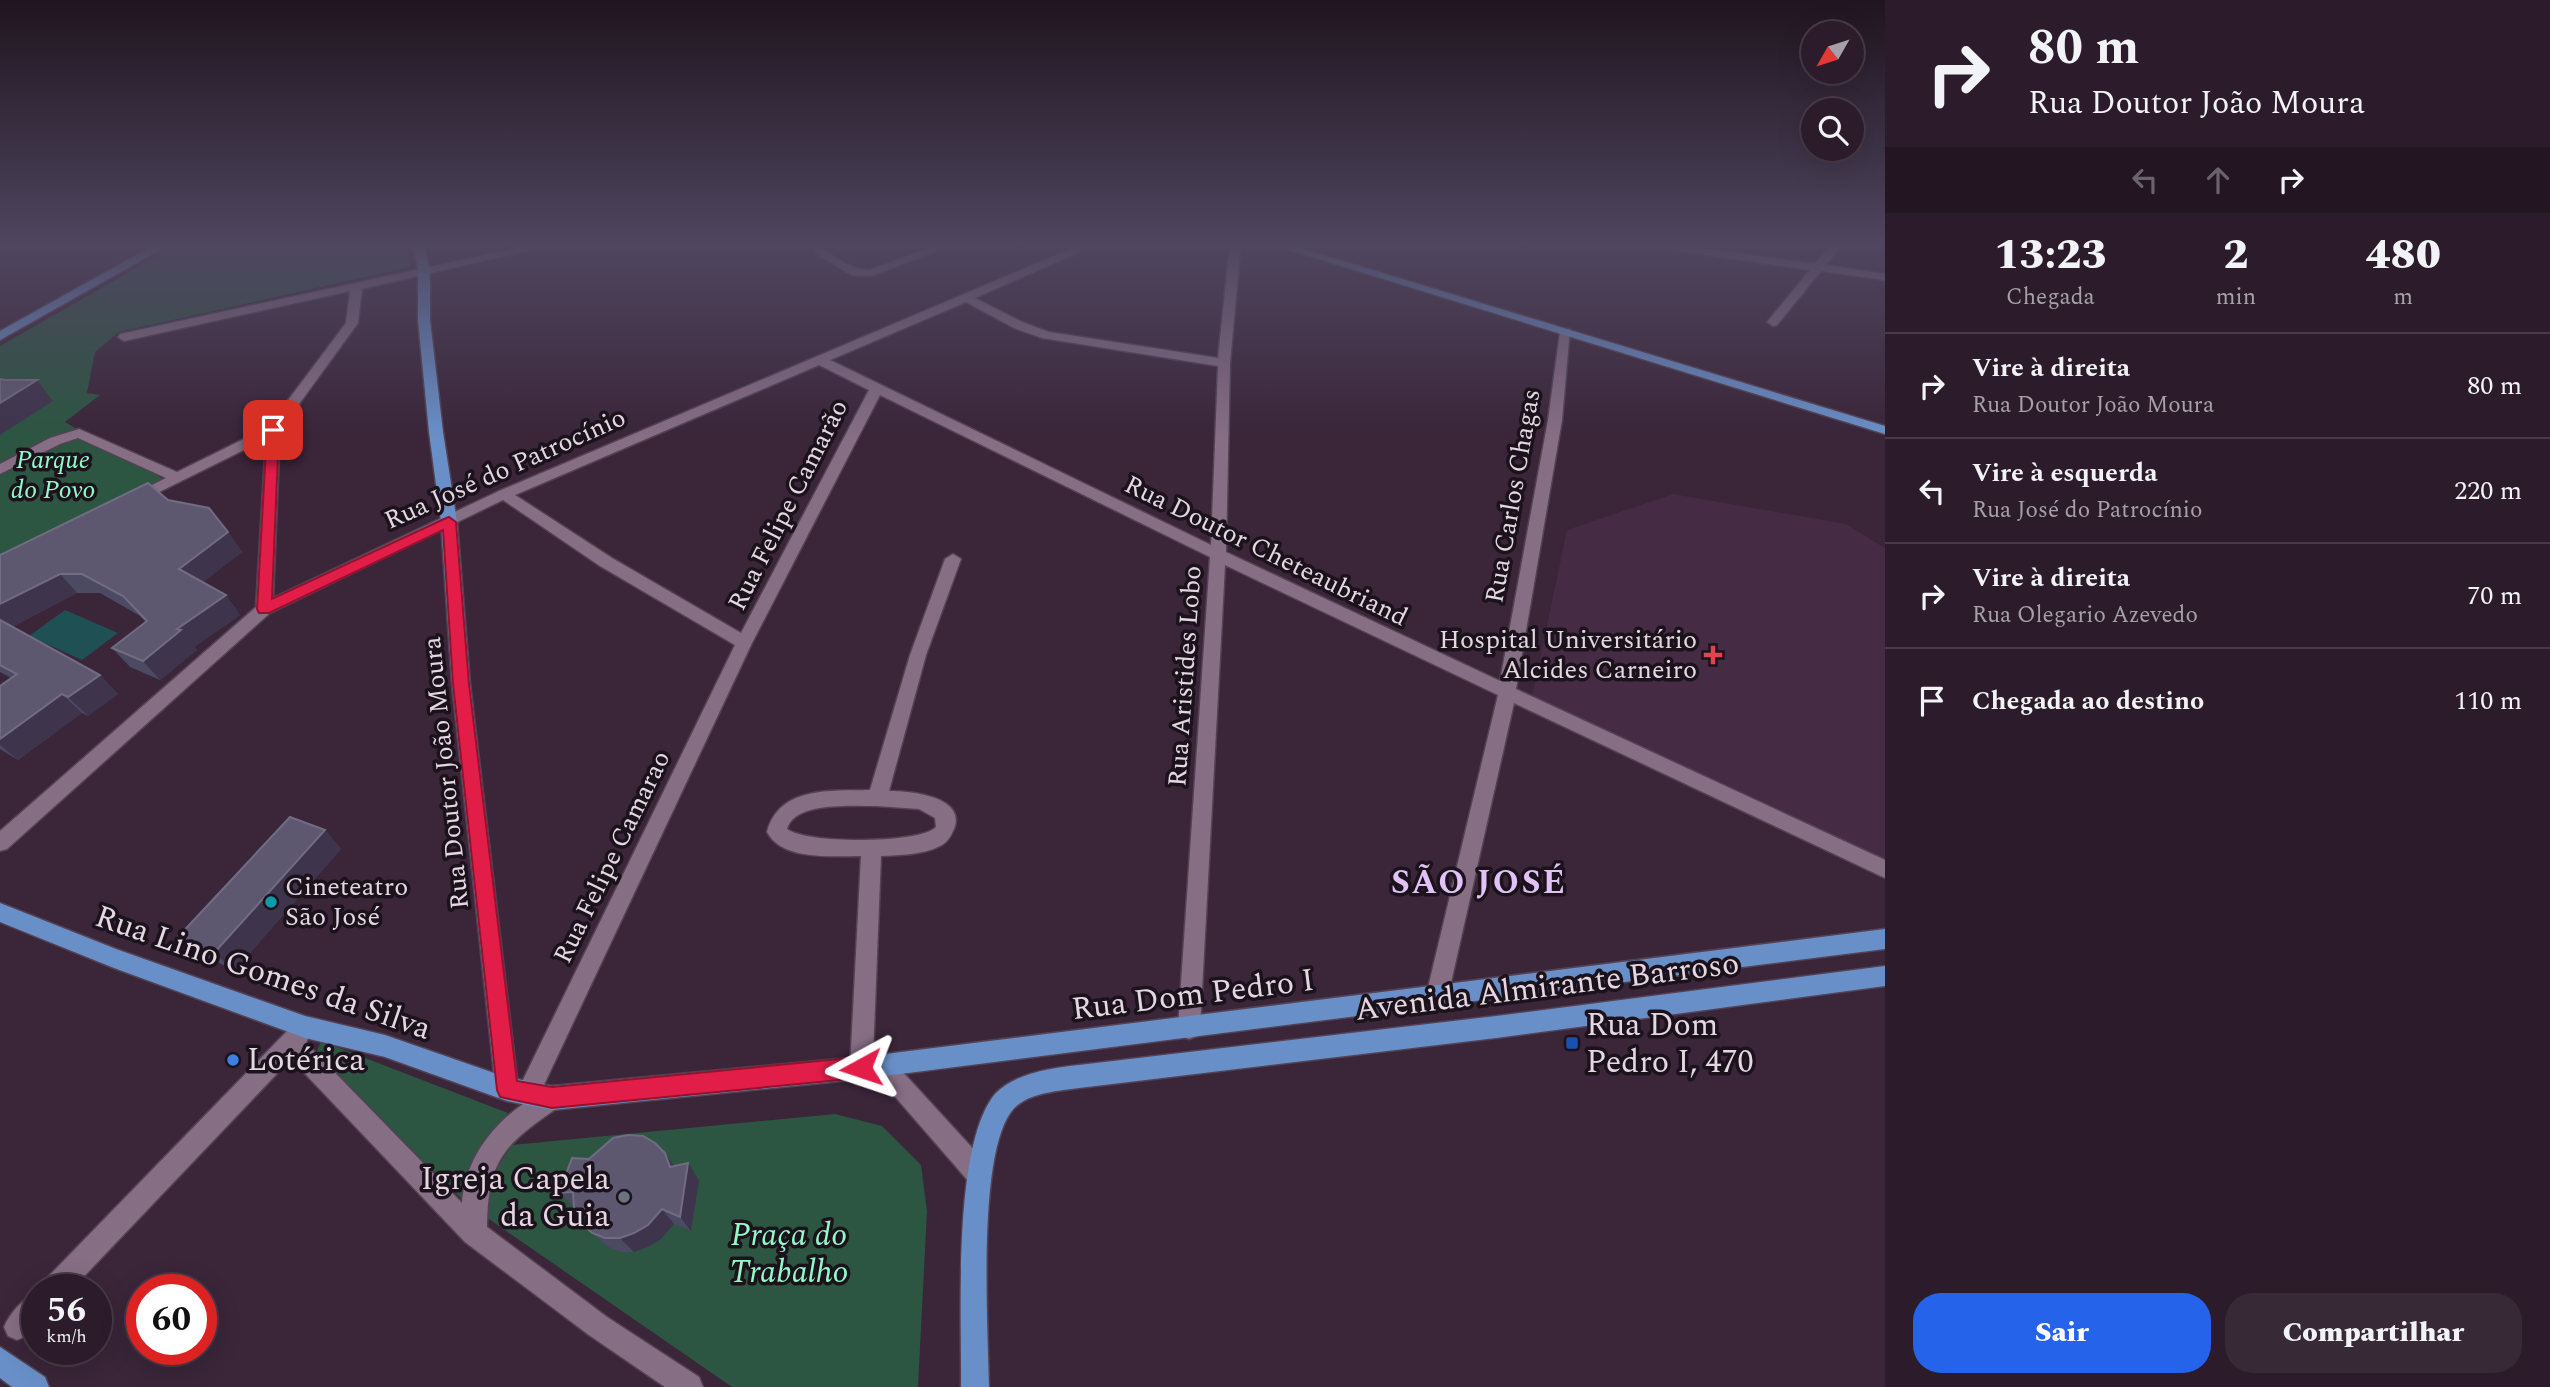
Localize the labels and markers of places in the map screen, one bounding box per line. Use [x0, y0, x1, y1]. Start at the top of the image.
pin [243, 400, 303, 460]
place label: Hospital Universitário Alcides Carneiro [1439, 620, 1697, 690]
marker: Hospital Universitário Alcides Carneiro [1703, 645, 1723, 665]
place label: Cineteatro São José [285, 867, 408, 937]
marker: Cineteatro São José [263, 894, 279, 910]
place label: Rua Dom Pedro I, 470 [1586, 1001, 1754, 1087]
marker: Rua Dom Pedro I, 470 [1564, 1035, 1580, 1051]
place label: Lotérica [247, 1036, 365, 1085]
marker: Lotérica [225, 1052, 241, 1068]
place label: Igreja Capela da Guia [421, 1155, 610, 1241]
marker: Igreja Capela da Guia [616, 1189, 632, 1205]

